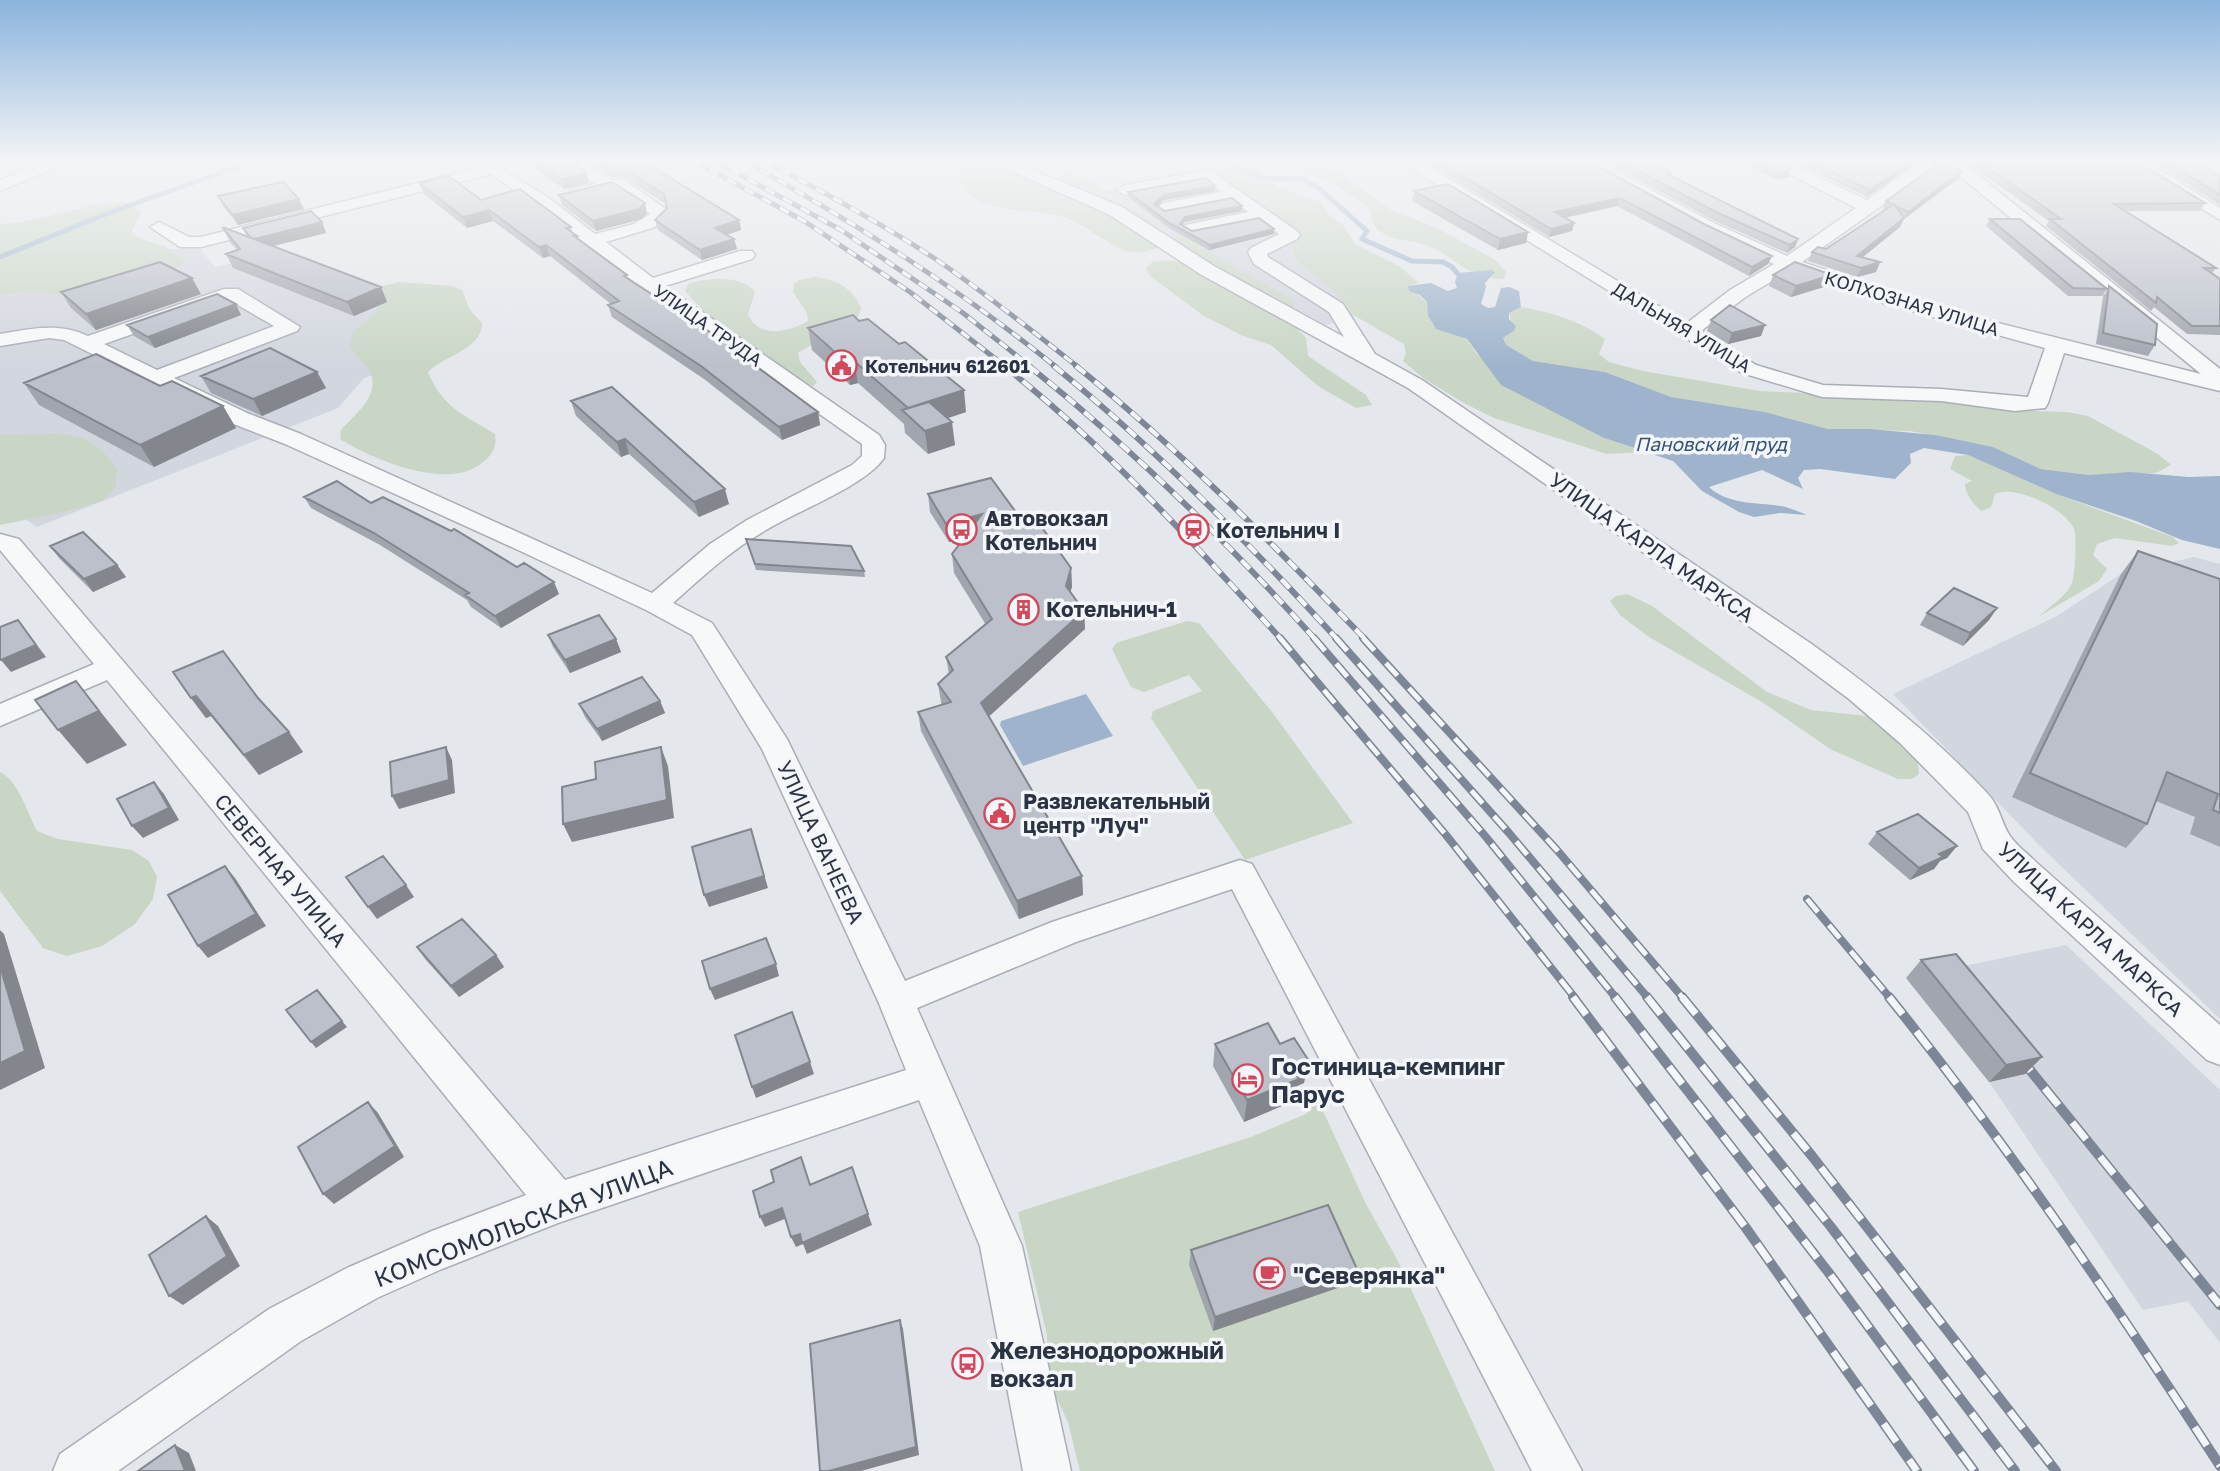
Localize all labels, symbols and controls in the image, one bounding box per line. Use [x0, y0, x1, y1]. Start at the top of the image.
street label: КОЛХОЗНАЯ УЛИЦА [1822, 266, 2002, 340]
street label: ДАЛЬНЯЯ УЛИЦА [1609, 277, 1755, 377]
street label: УЛИЦА ТРУДА [649, 279, 767, 371]
public building icon: Котельнич 612601 [825, 349, 859, 383]
place label: Котельнич 612601 [865, 355, 1030, 377]
water label: Пановский пруд [1635, 432, 1789, 455]
street label: УЛИЦА КАРЛА МАРКСА [1545, 466, 1759, 628]
place label: Автовокзал Котельнич [985, 505, 1108, 555]
bus stop icon: Автовокзал Котельнич [945, 513, 979, 547]
station icon: Котельнич I [1176, 513, 1210, 547]
place label: Котельнич I [1216, 517, 1340, 543]
building icon: Котельнич-1 [1006, 592, 1040, 626]
place label: Котельнич-1 [1046, 596, 1177, 622]
street label: УЛИЦА ВАНЕЕВА [772, 756, 870, 928]
street label: СЕВЕРНАЯ УЛИЦА [209, 788, 353, 952]
place label: Развлекательный центр "Луч" [1023, 788, 1210, 838]
public building icon: Развлекательный центр "Луч" [983, 796, 1017, 830]
street label: УЛИЦА КАРЛА МАРКСА [1993, 836, 2189, 1022]
place label: Гостиница-кемпинг Парус [1271, 1051, 1505, 1108]
hotel icon: Гостиница-кемпинг Парус [1231, 1062, 1265, 1096]
street label: КОМСОМОЛЬСКАЯ УЛИЦА [370, 1152, 676, 1292]
cafe icon: "Северянка" [1253, 1257, 1287, 1291]
place label: "Северянка" [1293, 1260, 1445, 1289]
place label: Железнодорожный вокзал [990, 1335, 1224, 1392]
bus stop icon: Железнодорожный вокзал [950, 1346, 984, 1380]

